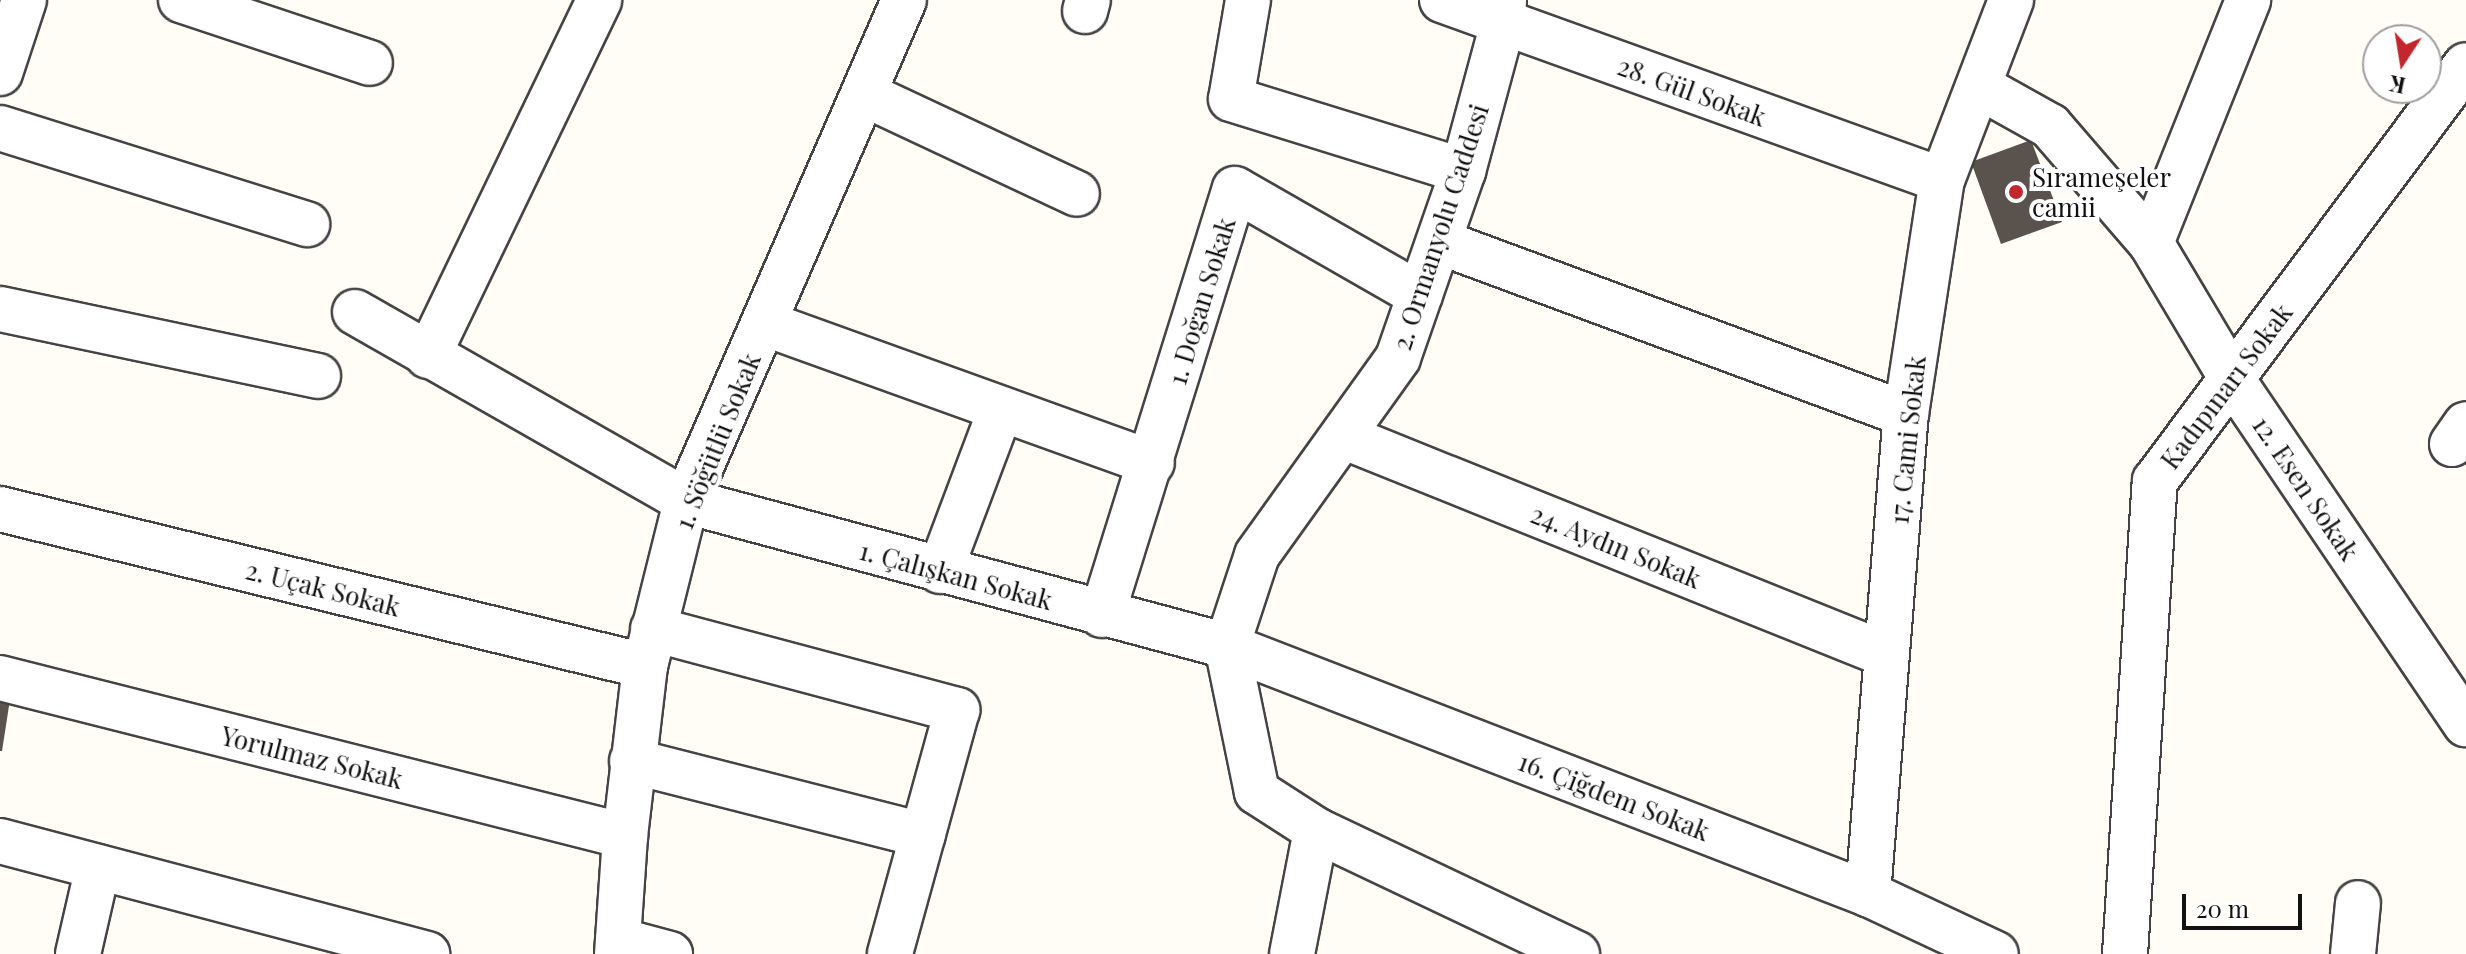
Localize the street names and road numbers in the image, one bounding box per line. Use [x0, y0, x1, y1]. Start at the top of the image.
street label: 28. Gül Sokak [1614, 50, 1770, 132]
street label: 2. Ormanyolu Caddesi [1385, 100, 1495, 354]
street label: 1. Doğan Sokak [1161, 214, 1241, 388]
street label: Kadıpınarı Sokak [2154, 297, 2298, 475]
street label: 1. Söğütlü Sokak [667, 348, 767, 534]
street label: 17. Cami Sokak [1883, 354, 1931, 526]
street label: 12. Esen Sokak [2246, 410, 2366, 566]
street label: 24. Aydın Sokak [1526, 498, 1706, 594]
street label: 1. Çalışkan Sokak [856, 534, 1056, 616]
street label: 2. Uçak Sokak [242, 554, 404, 622]
street label: Yorulmaz Sokak [218, 719, 406, 795]
street label: 16. Çiğdem Sokak [1514, 745, 1714, 847]

